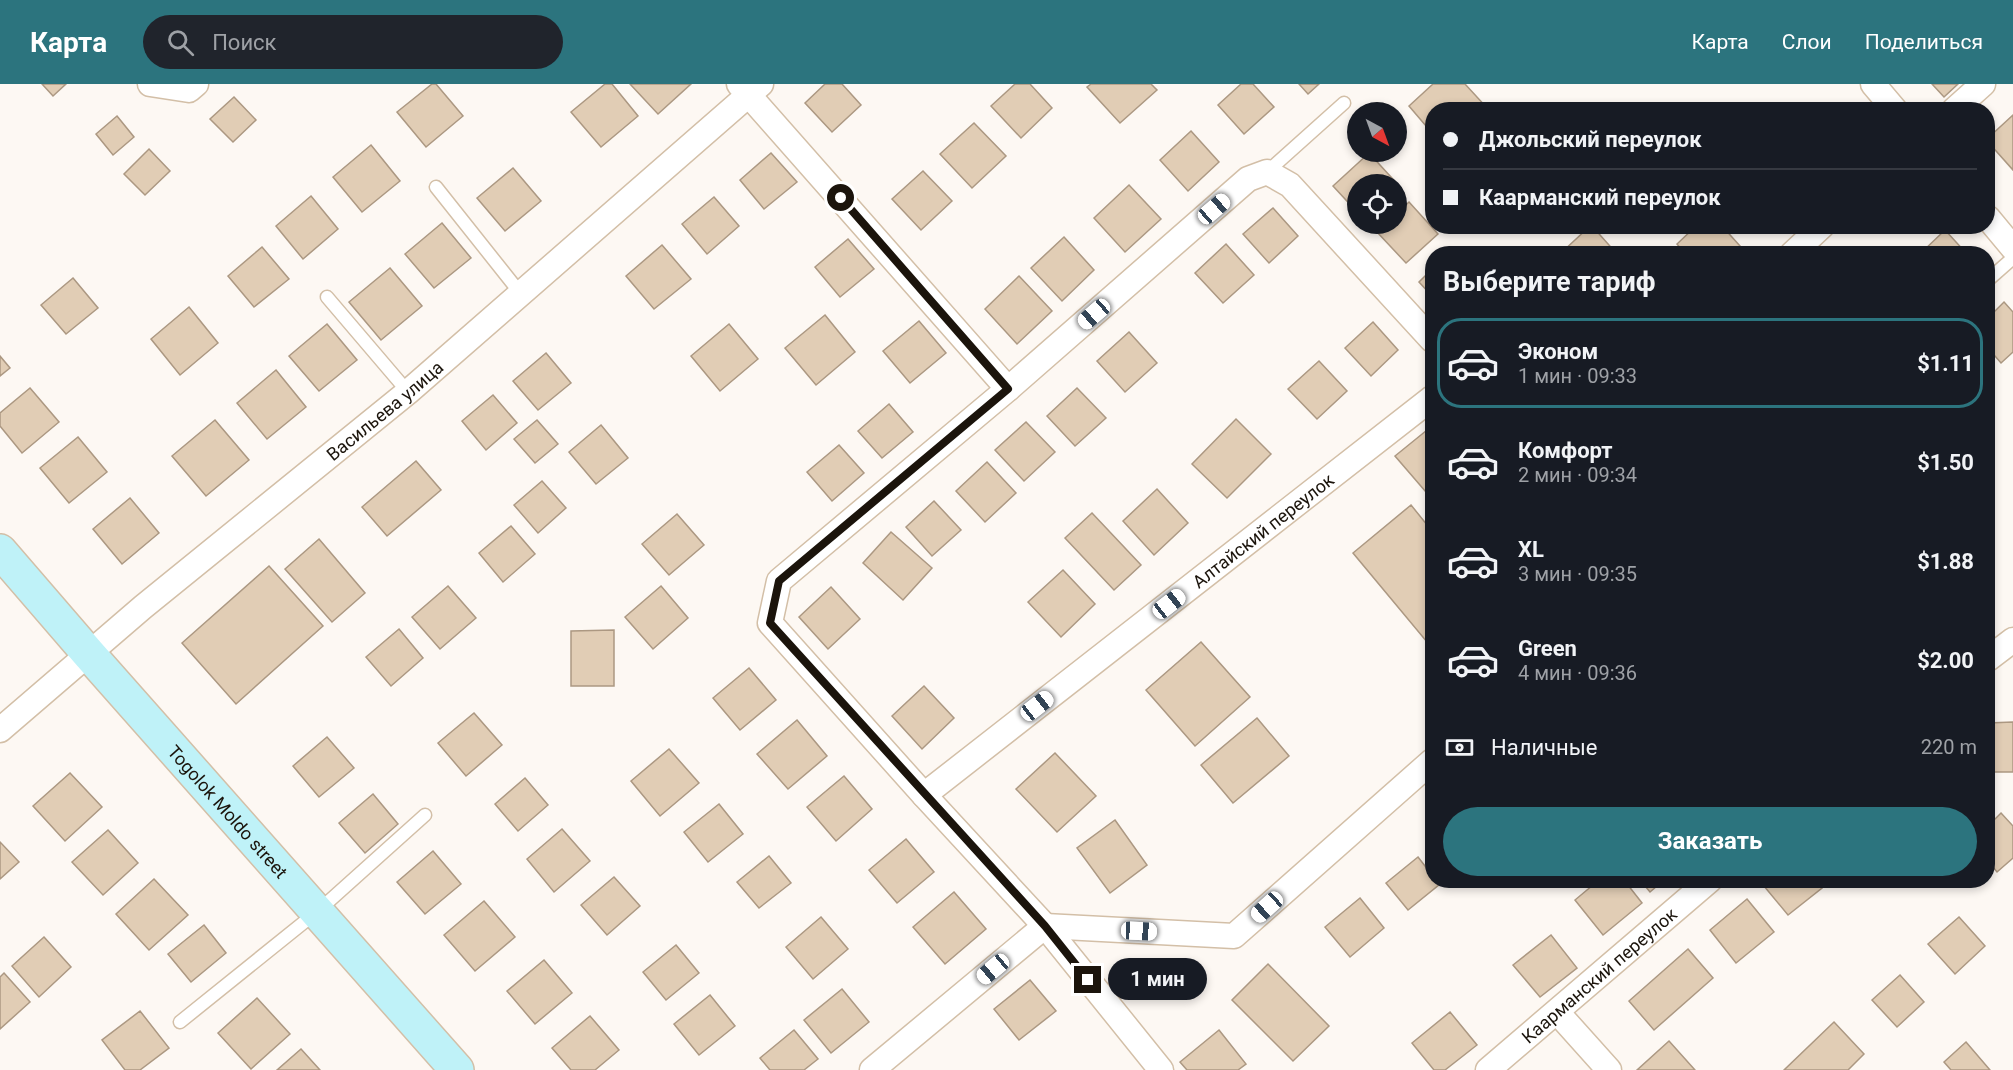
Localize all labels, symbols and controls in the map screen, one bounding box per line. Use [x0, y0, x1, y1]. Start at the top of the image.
search box [143, 15, 563, 69]
text: Карта [30, 26, 107, 59]
icon: search [164, 26, 197, 59]
text: Поиск [212, 30, 277, 55]
text: Карта [1692, 30, 1749, 54]
text: Слои [1782, 30, 1832, 54]
text: Поделиться [1865, 30, 1983, 54]
north arrow [1347, 102, 1407, 162]
map controls [1347, 102, 1407, 234]
text: Джольский переулок [1479, 127, 1702, 152]
button: locate [1347, 174, 1407, 234]
route start [827, 184, 854, 211]
text: Каарманский переулок [1479, 185, 1721, 210]
car [1195, 190, 1233, 228]
text: Выберите тариф [1443, 266, 1655, 298]
car [1075, 295, 1113, 333]
icon: car [1446, 336, 1500, 390]
text: Эконом [1518, 339, 1598, 364]
text: $1.11 [1917, 351, 1974, 376]
street label: Васильева улица [322, 356, 447, 465]
text: 1 мин · 09:33 [1518, 364, 1637, 388]
icon: car [1446, 435, 1500, 489]
text: Комфорт [1518, 438, 1613, 463]
text: $1.50 [1917, 450, 1974, 475]
text: 2 мин · 09:34 [1518, 463, 1637, 487]
street label: Алтайский переулок [1188, 468, 1338, 592]
icon: car [1446, 534, 1500, 588]
text: XL [1518, 537, 1544, 562]
text: $1.88 [1917, 549, 1974, 574]
text: 3 мин · 09:35 [1518, 562, 1637, 586]
car [1149, 586, 1189, 622]
icon: car [1446, 633, 1500, 687]
text: Green [1518, 636, 1577, 661]
text: $2.00 [1917, 648, 1974, 673]
text: 4 мин · 09:36 [1518, 661, 1637, 685]
car [1017, 688, 1057, 724]
icon: cash [1443, 731, 1476, 764]
text: Наличные [1491, 735, 1597, 760]
text: 220 m [1921, 735, 1977, 759]
street label: Togolok Moldo street [164, 741, 292, 882]
button: Заказать [1443, 807, 1977, 876]
car [1248, 888, 1286, 926]
street label: Каарманский переулок [1517, 903, 1681, 1047]
car [1121, 921, 1157, 941]
car [973, 951, 1013, 987]
callout: 1 мин [1109, 959, 1208, 1001]
route end [1074, 966, 1101, 993]
text: 1 мин [1130, 967, 1185, 991]

